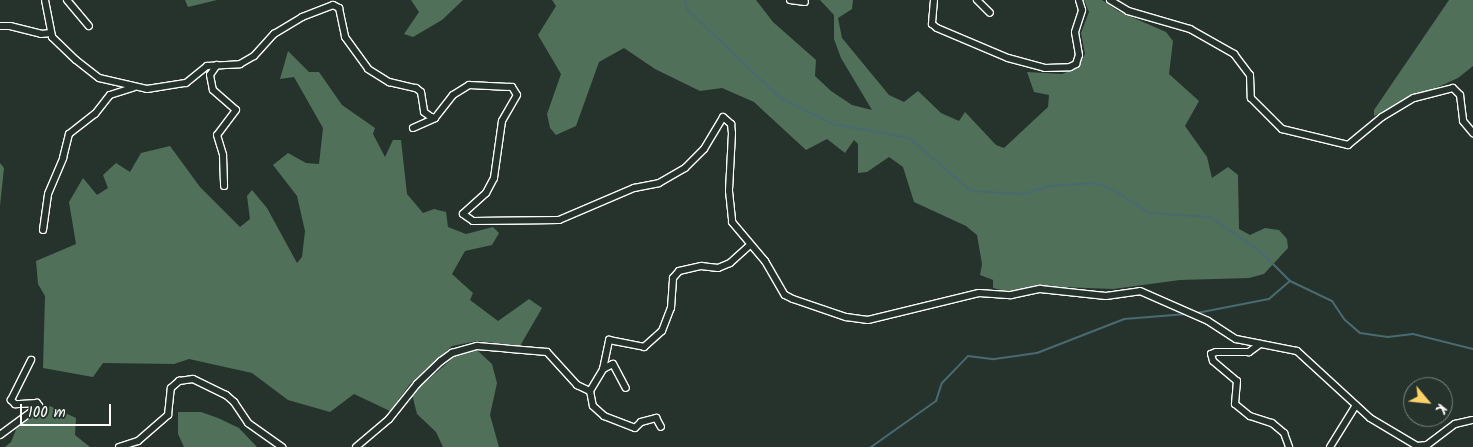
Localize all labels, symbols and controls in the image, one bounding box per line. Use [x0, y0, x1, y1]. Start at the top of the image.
north arrow [1403, 377, 1453, 427]
scale bar [22, 394, 114, 426]
text: K [1429, 400, 1452, 417]
text: 100 m [28, 401, 66, 425]

